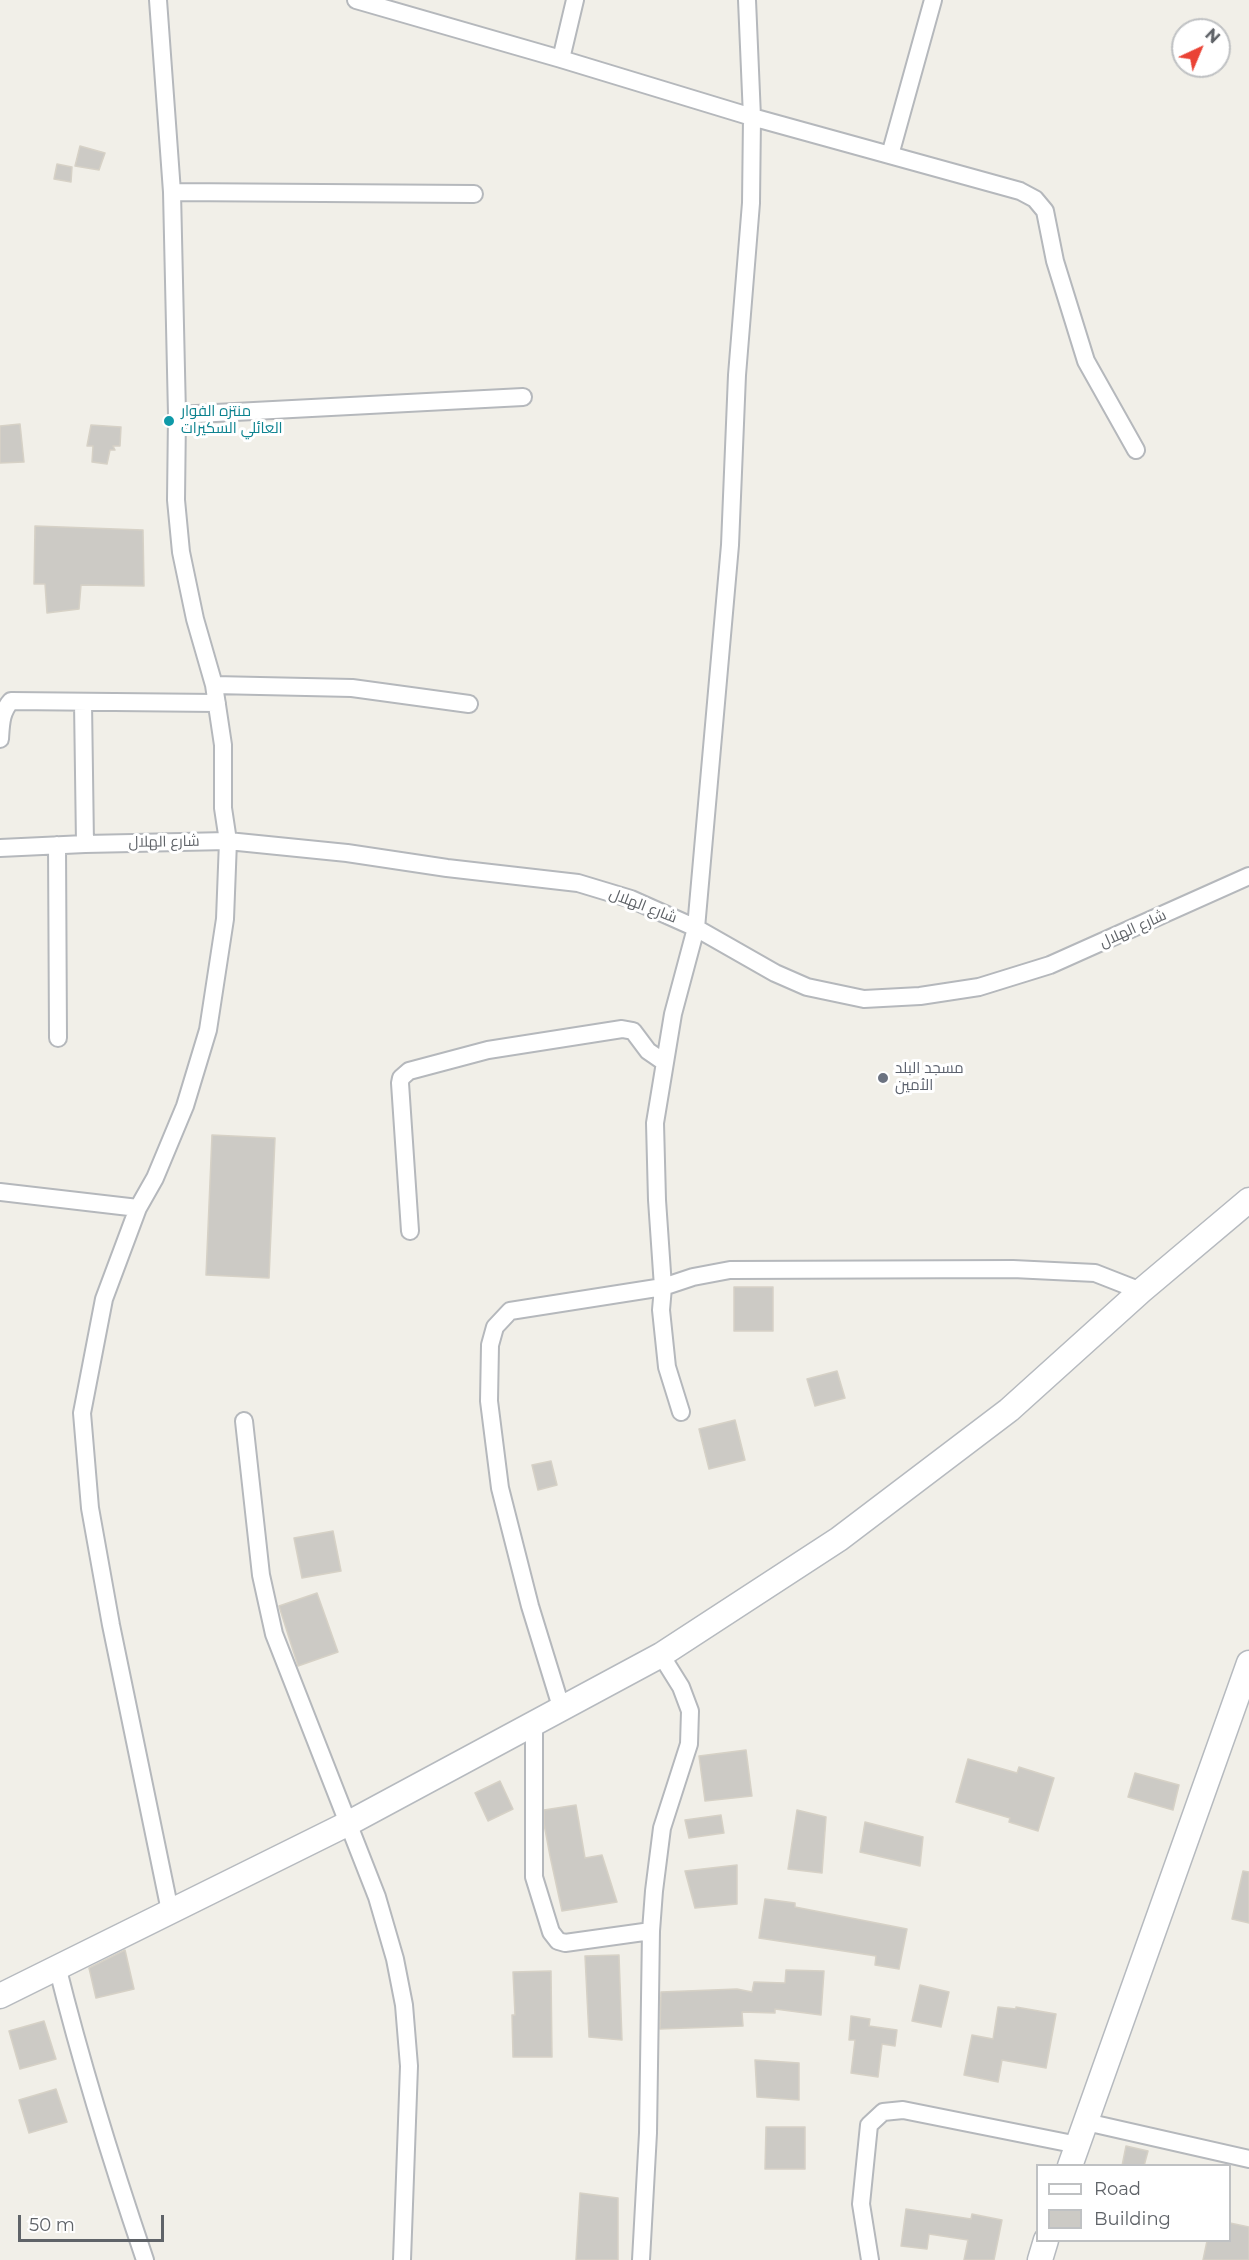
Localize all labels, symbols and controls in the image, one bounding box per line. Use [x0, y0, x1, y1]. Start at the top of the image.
north arrow [1171, 18, 1231, 78]
text: N [1201, 25, 1224, 47]
place label: منتزه الفوار العائلي السكيرات [181, 403, 283, 438]
marker: منتزه الفوار العائلي السكيرات [162, 414, 176, 428]
street label: شارع الهلال [128, 832, 200, 852]
street label: شارع الهلال [607, 885, 679, 927]
street label: شارع الهلال [1097, 906, 1169, 952]
place label: مسجد البلد الأمين [895, 1060, 964, 1095]
marker: مسجد البلد الأمين [876, 1071, 890, 1085]
legend [1036, 2164, 1231, 2242]
text: Road [1094, 2178, 1141, 2200]
scale bar [21, 2203, 166, 2241]
text: Building [1094, 2208, 1171, 2230]
text: 50 m [29, 2214, 75, 2236]

